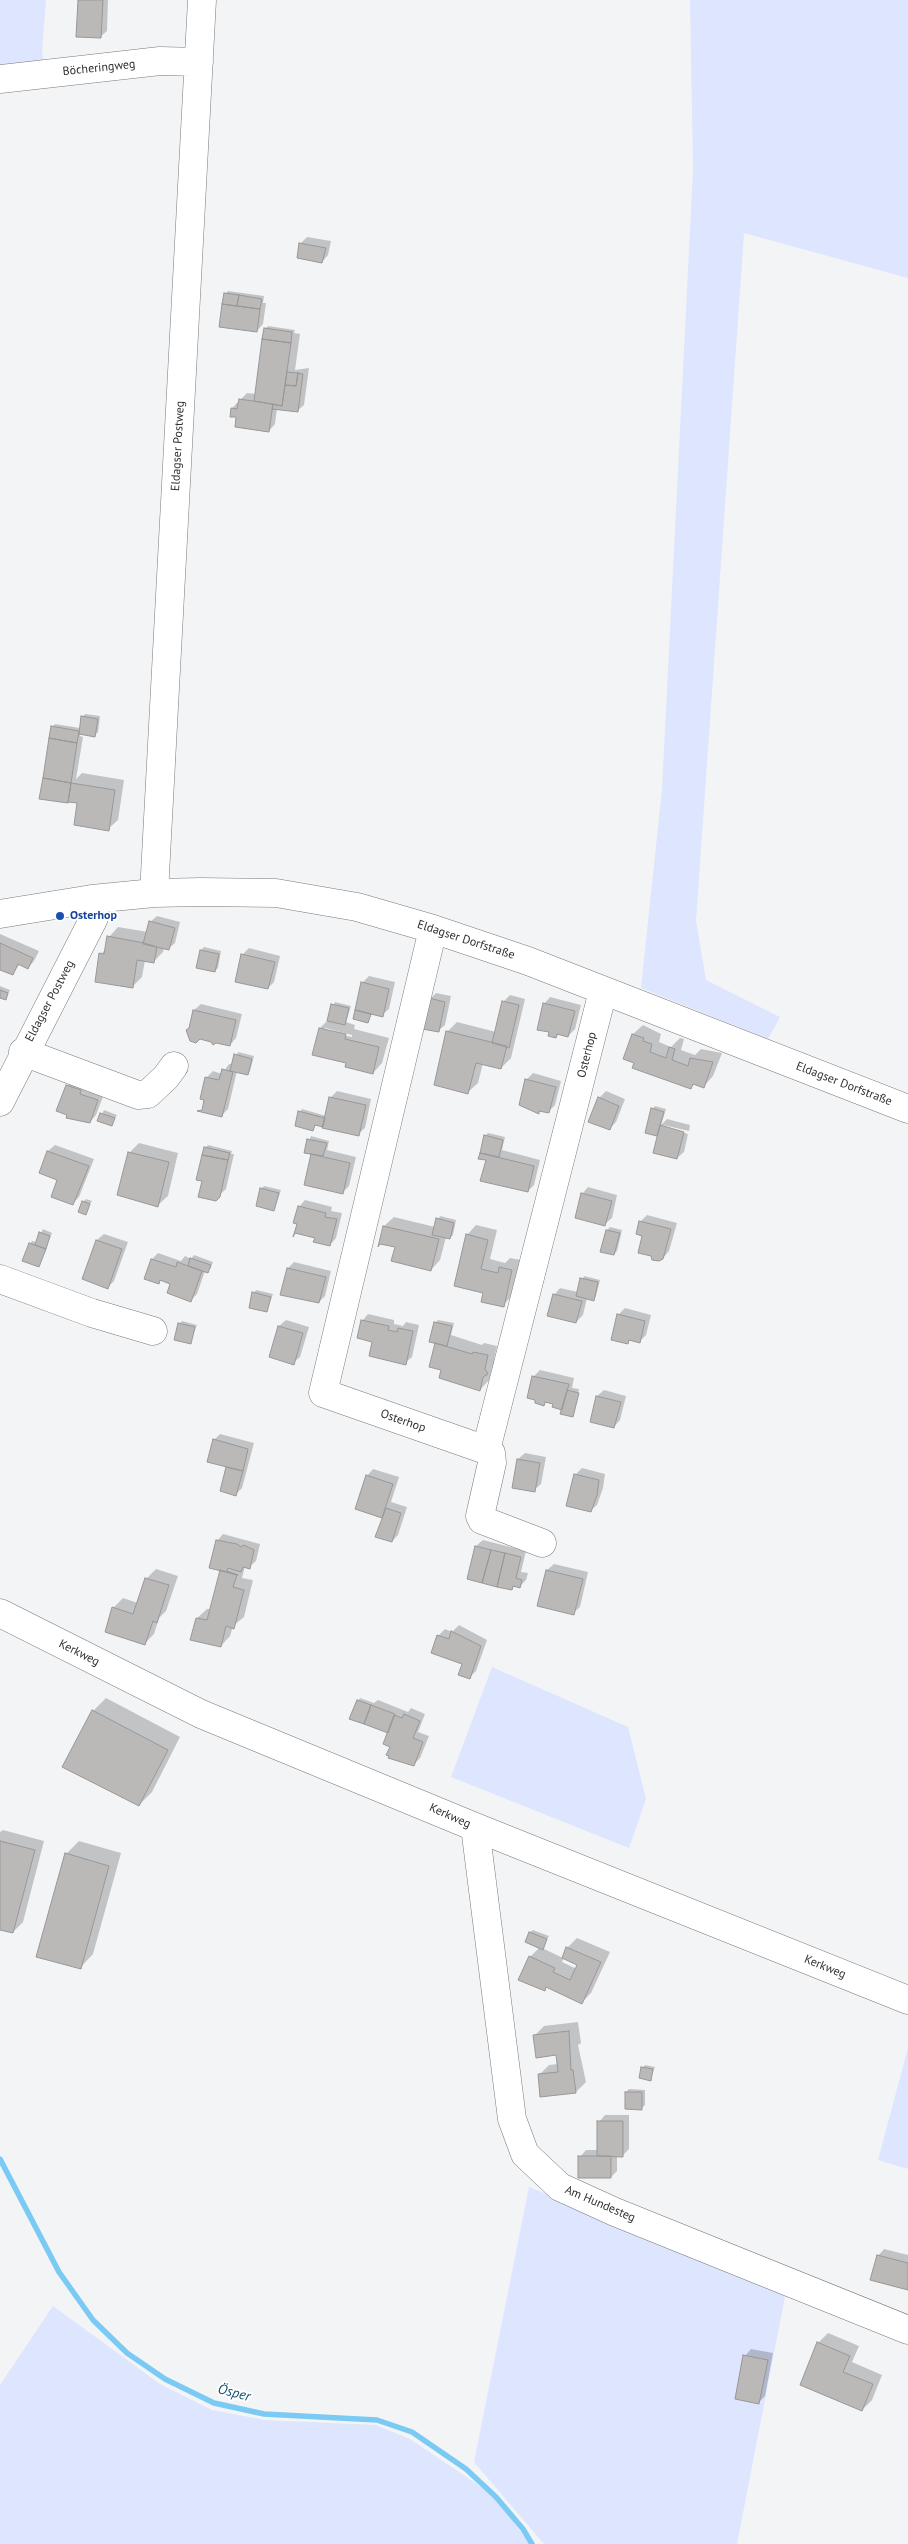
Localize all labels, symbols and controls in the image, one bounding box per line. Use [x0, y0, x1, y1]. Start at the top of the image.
street label: Böcheringweg [62, 57, 136, 79]
street label: Eldagser Postweg [168, 401, 188, 491]
place label: Osterhop [70, 909, 117, 923]
marker: Osterhop [54, 910, 66, 922]
street label: Eldagser Dorfstraße [415, 917, 517, 963]
street label: Eldagser Postweg [22, 958, 78, 1044]
street label: Osterhop [574, 1031, 600, 1079]
street label: Eldagser Dorfstraße [794, 1059, 894, 1109]
street label: Osterhop [379, 1407, 427, 1435]
street label: Kerkweg [56, 1637, 102, 1669]
street label: Kerkweg [427, 1801, 473, 1831]
street label: Kerkweg [802, 1952, 848, 1982]
street label: Am Hundesteg [563, 2183, 637, 2225]
water label: Ösper [216, 2381, 252, 2405]

